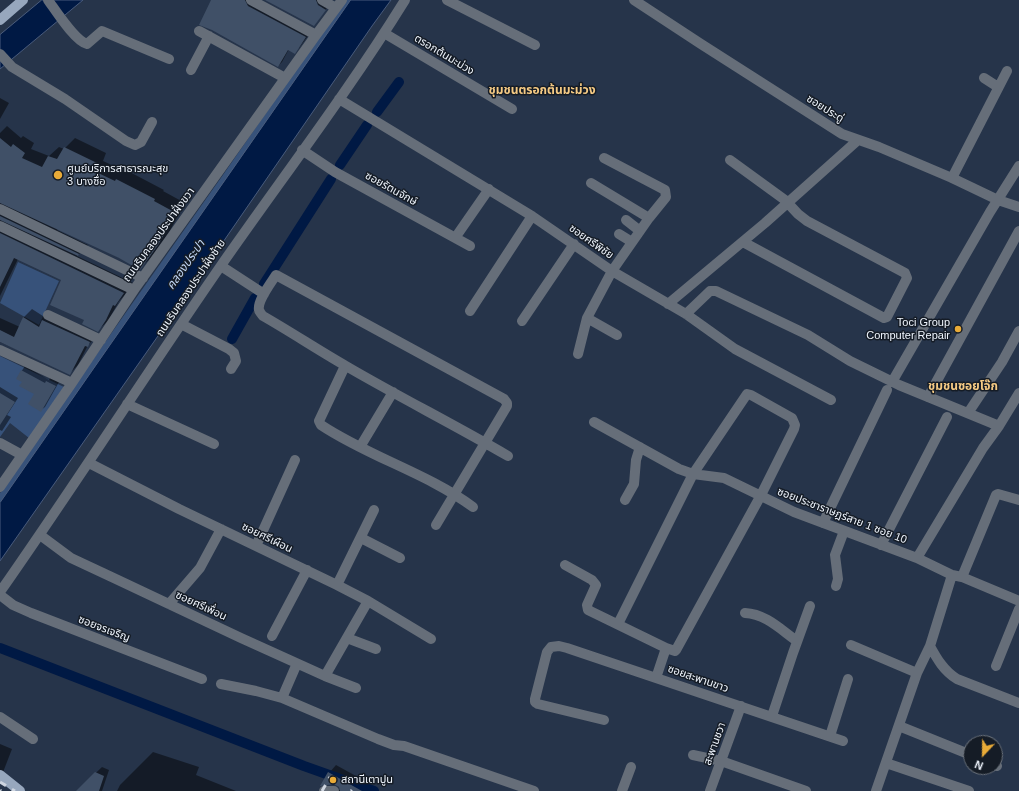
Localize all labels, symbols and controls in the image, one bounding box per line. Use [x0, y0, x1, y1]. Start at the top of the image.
street label: ตรอกต้นมะม่วง [412, 32, 476, 78]
district label: ชุมชนตรอกต้นมะม่วง [489, 84, 595, 98]
street label: ซอยประดู่ [804, 92, 846, 126]
place label: ศูนย์บริการสาธารณะสุข 3 บางซื่อ [67, 162, 168, 188]
marker: ศูนย์บริการสาธารณะสุข 3 บางซื่อ [52, 169, 64, 181]
street label: ซอยรัตนจักษ์ [363, 169, 419, 209]
street label: ถนนริมคลองประปาฝั่งขวา [120, 185, 198, 285]
street label: ซอยศรีพิชัย [566, 222, 616, 262]
street label: ถนนริมคลองประปาฝั่งซ้าย [154, 237, 228, 339]
water label: คลองประปา [164, 238, 208, 292]
place label: Toci Group Computer Repair [866, 316, 950, 342]
marker: Toci Group Computer Repair [953, 324, 963, 334]
district label: ชุมชนซอยโจ๊ก [928, 380, 998, 394]
street label: ซอยประชาราษฎร์สาย 1 ซอย 10 [775, 485, 909, 547]
street label: ซอยศรีเผือน [240, 520, 294, 556]
street label: ซอยศรีเพื่อน [173, 588, 229, 624]
street label: ซอยจรเจริญ [76, 613, 132, 645]
street label: ซอยสะพานขาว [666, 662, 730, 696]
street label: สะพานชวา [701, 721, 729, 767]
north arrow [963, 735, 1003, 775]
text: N [973, 758, 985, 772]
place label: สถานีเตาปูน [341, 773, 393, 787]
marker: สถานีเตาปูน [328, 775, 338, 785]

